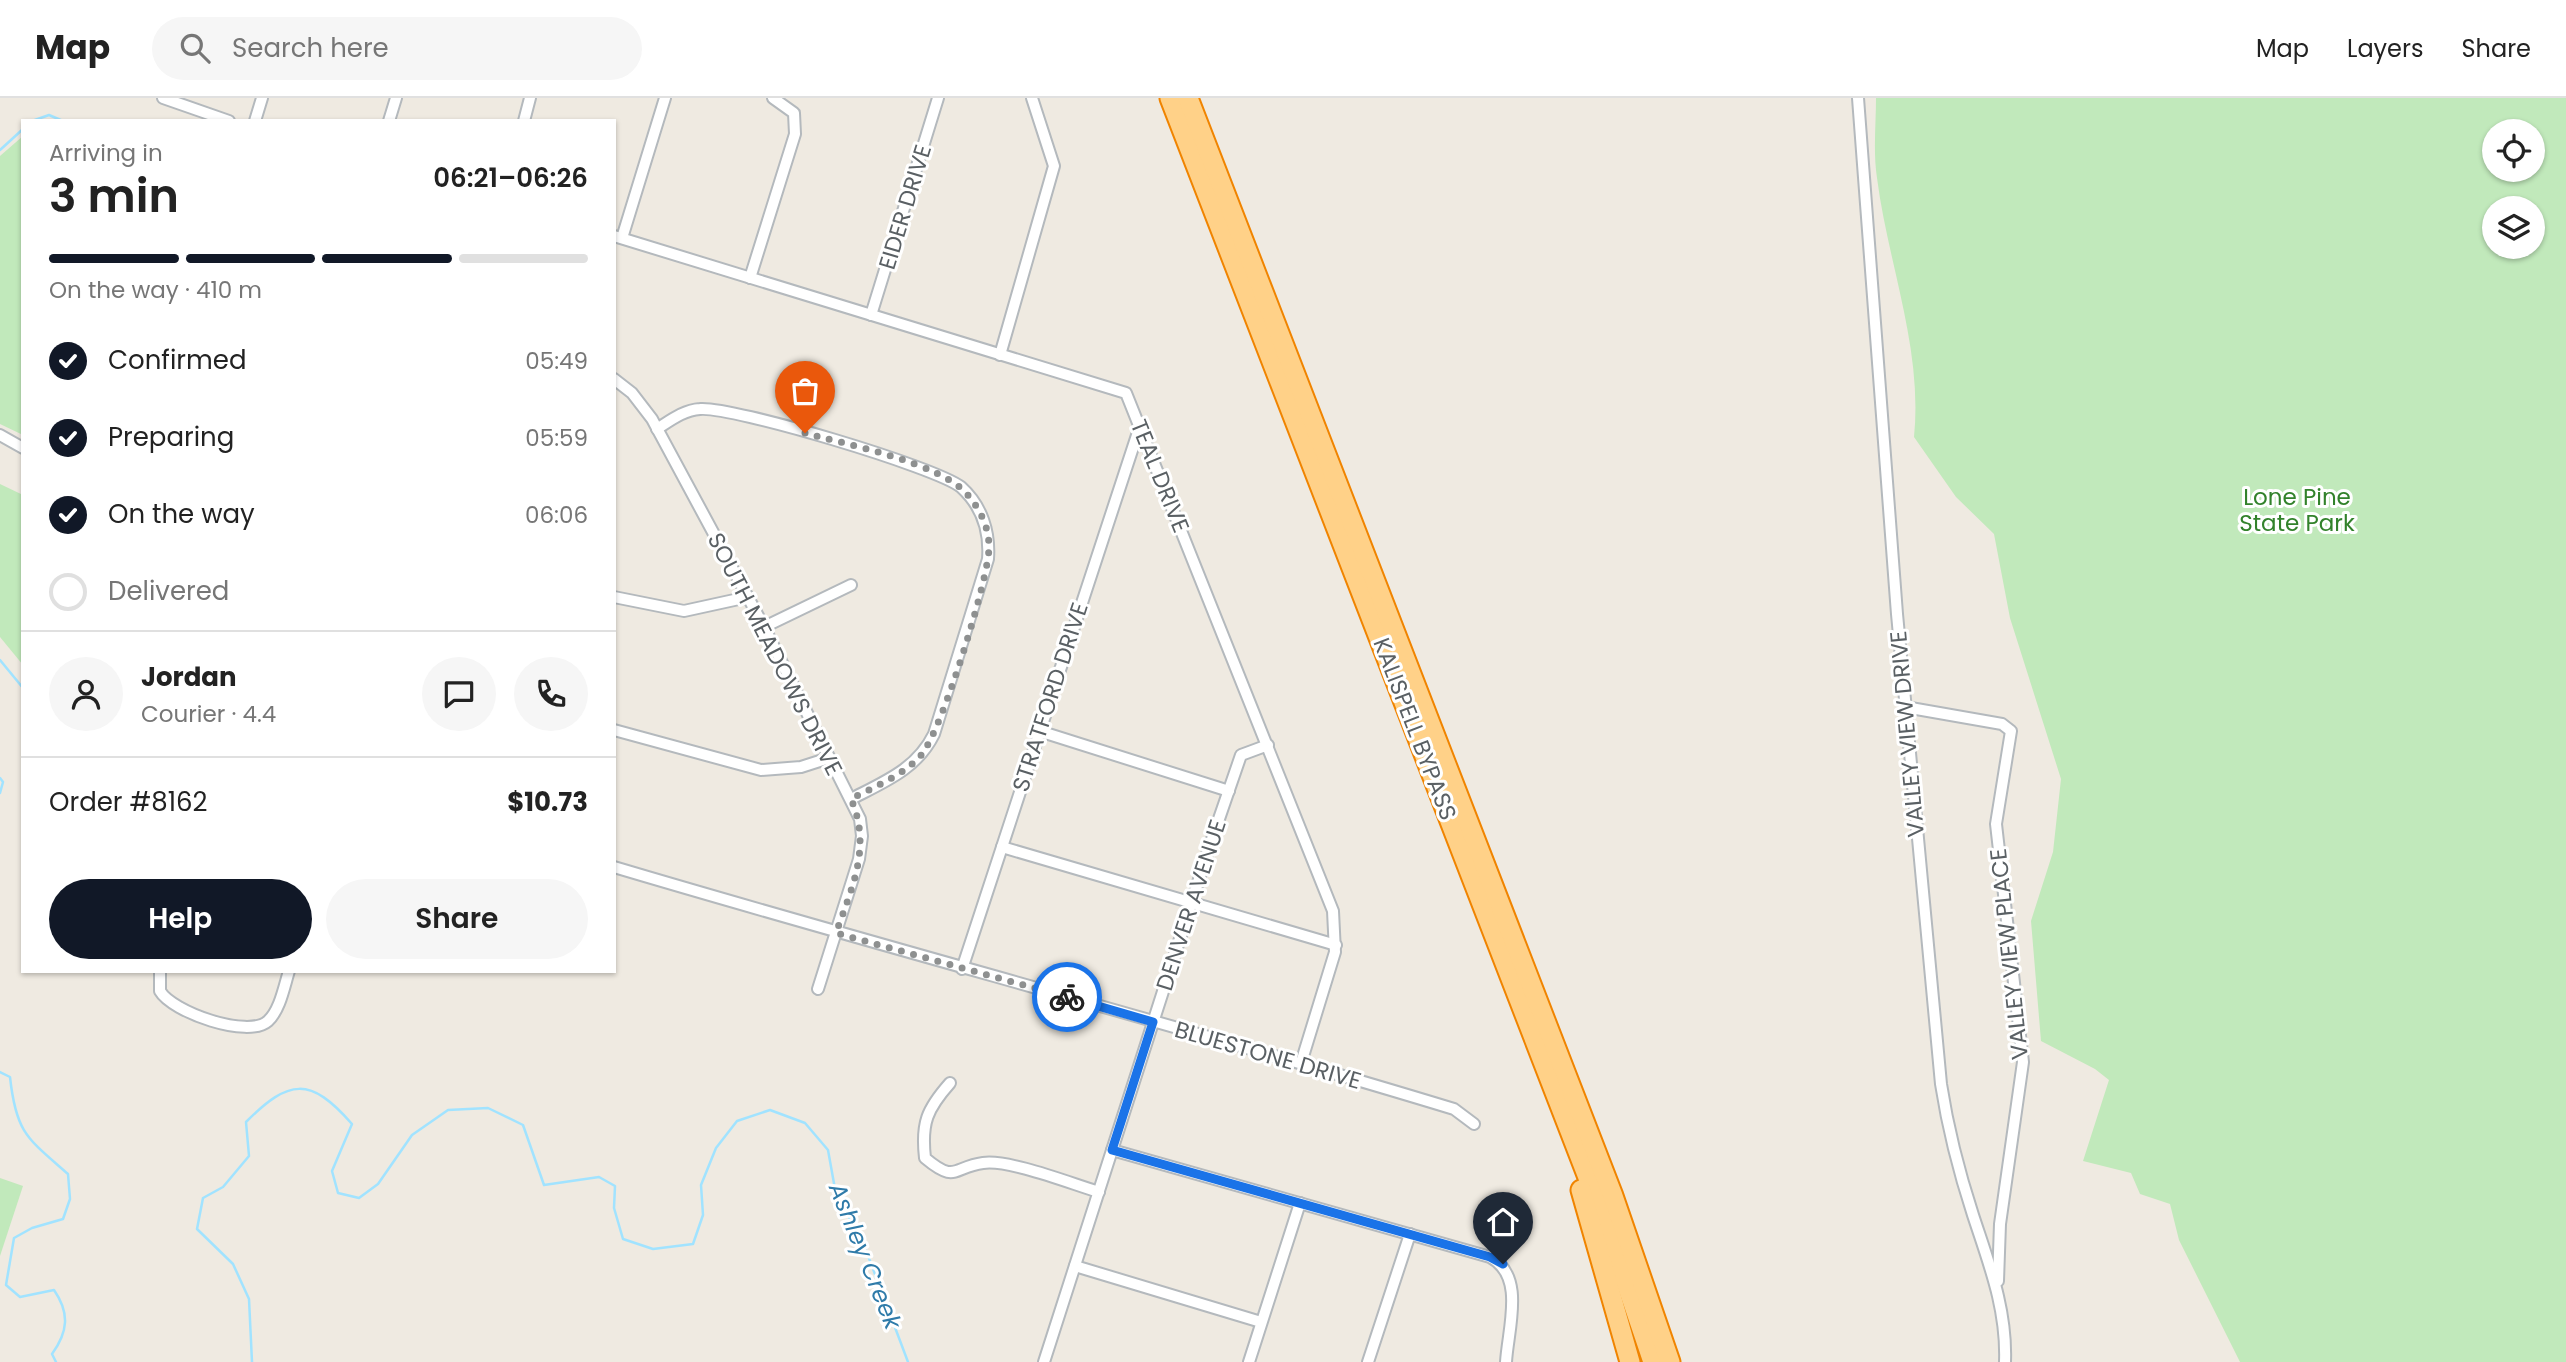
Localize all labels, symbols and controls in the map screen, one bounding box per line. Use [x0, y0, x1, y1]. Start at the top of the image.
search box [152, 17, 642, 80]
text: Map [35, 24, 110, 71]
icon: search [176, 29, 214, 67]
text: Search here [232, 30, 389, 66]
text: Map [2256, 32, 2309, 65]
text: Layers [2347, 32, 2423, 65]
text: Share [2461, 32, 2531, 65]
map controls [2482, 119, 2545, 259]
button: locate [2482, 119, 2545, 182]
text: Arriving in [49, 137, 163, 169]
street label: EIDER DRIVE [871, 141, 939, 273]
text: 06:21–06:26 [433, 160, 588, 196]
text: 3 min [49, 164, 179, 228]
button: layers [2482, 196, 2545, 259]
text: On the way · 410 m [49, 274, 262, 306]
icon: check [49, 342, 87, 380]
text: Confirmed [108, 342, 246, 378]
text: 05:49 [525, 345, 588, 377]
pin [775, 361, 835, 433]
icon: bag [786, 372, 824, 410]
street label: TEAL DRIVE [1123, 415, 1197, 537]
icon: check [49, 419, 87, 457]
text: Preparing [108, 419, 234, 455]
text: 05:59 [525, 422, 588, 454]
park label: Lone Pine State Park [2239, 481, 2355, 539]
icon: check [49, 496, 87, 534]
text: On the way [108, 496, 255, 532]
text: 06:06 [525, 499, 588, 531]
street label: SOUTH MEADOWS DRIVE [700, 527, 850, 781]
text: Delivered [108, 573, 229, 609]
street label: STRATFORD DRIVE [1004, 598, 1096, 796]
street label: VALLEY VIEW DRIVE [1882, 629, 1932, 839]
street label: KALISPELL BYPASS [1366, 633, 1464, 825]
button: person [49, 657, 123, 731]
button: chat [422, 657, 496, 731]
button: phone [514, 657, 588, 731]
text: Jordan [141, 659, 237, 695]
text: Courier · 4.4 [141, 698, 276, 730]
text: Order #8162 [49, 784, 208, 820]
text: $10.73 [507, 784, 588, 820]
street label: DENVER AVENUE [1148, 815, 1234, 995]
street label: VALLEY VIEW PLACE [1982, 847, 2036, 1061]
button: Help [49, 879, 312, 959]
button: Share [326, 879, 588, 959]
courier [1032, 962, 1102, 1032]
icon: bike [1048, 978, 1086, 1016]
street label: BLUESTONE DRIVE [1171, 1013, 1365, 1097]
water label: Ashley Creek [821, 1177, 910, 1335]
pin [1473, 1192, 1533, 1264]
icon: home [1484, 1203, 1522, 1241]

